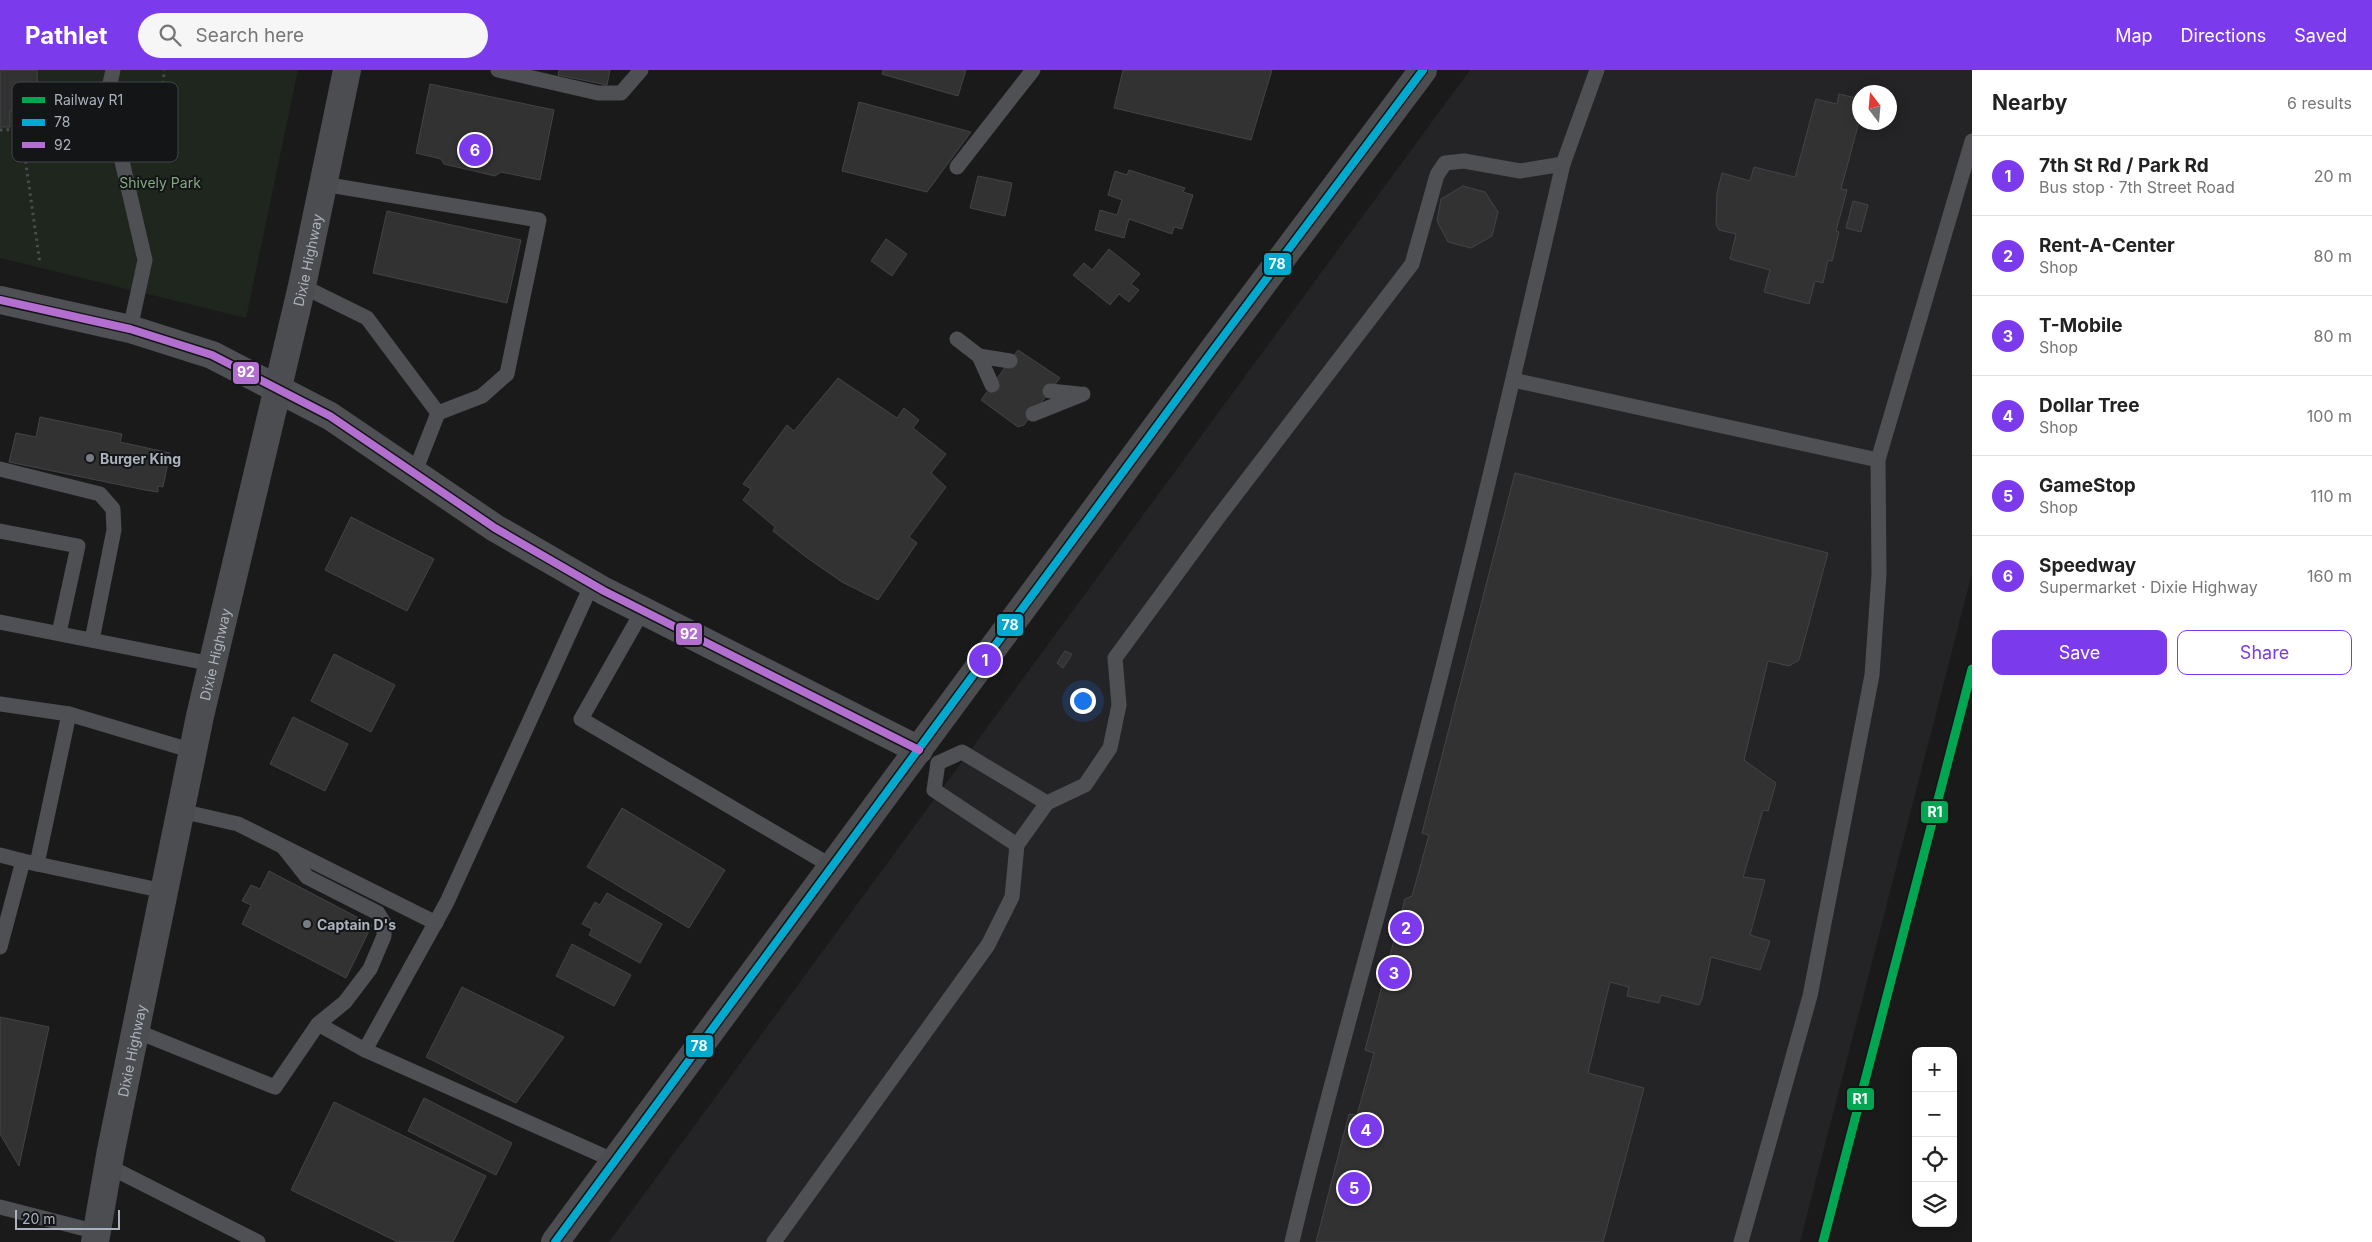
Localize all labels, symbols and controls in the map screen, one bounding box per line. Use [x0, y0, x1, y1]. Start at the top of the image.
search box [138, 13, 488, 58]
text: Pathlet [25, 21, 108, 50]
icon: search [156, 21, 184, 49]
text: Search here [196, 24, 304, 47]
text: Map [2115, 25, 2153, 46]
text: Directions [2181, 25, 2266, 46]
text: Saved [2294, 25, 2347, 46]
legend [12, 82, 178, 162]
north arrow [1852, 85, 1897, 130]
text: Nearby [1992, 90, 2067, 115]
text: Railway R1 [54, 91, 123, 108]
text: 6 results [2287, 93, 2352, 113]
text: 78 [54, 113, 70, 130]
pin: 6 [459, 131, 491, 169]
text: 92 [54, 136, 71, 153]
text: 7th St Rd / Park Rd [2039, 154, 2209, 177]
text: 1 [2005, 166, 2011, 186]
text: 20 m [2314, 166, 2352, 186]
park label: Shively Park [119, 174, 201, 191]
text: Bus stop · 7th Street Road [2039, 177, 2235, 197]
street label: Dixie Highway [289, 212, 325, 308]
text: Rent-A-Center [2039, 234, 2175, 257]
text: 2 [2003, 246, 2013, 266]
text: 80 m [2313, 246, 2352, 266]
line badge: 78 [1263, 252, 1292, 276]
text: 78 [1268, 255, 1286, 272]
text: Shop [2039, 257, 2078, 277]
text: T-Mobile [2039, 314, 2123, 337]
text: 3 [2003, 326, 2013, 346]
text: 80 m [2313, 326, 2352, 346]
text: Shop [2039, 337, 2078, 357]
line badge: 92 [232, 361, 260, 385]
text: 92 [237, 363, 255, 380]
text: Dollar Tree [2039, 394, 2139, 417]
text: 4 [2003, 406, 2013, 426]
text: 100 m [2307, 406, 2352, 426]
text: Shop [2039, 417, 2078, 437]
place label: Burger King [100, 450, 181, 467]
marker: Burger King [84, 452, 96, 464]
text: GameStop [2039, 474, 2136, 497]
text: 5 [2003, 486, 2013, 506]
text: 110 m [2310, 486, 2352, 506]
text: Shop [2039, 497, 2078, 517]
text: Speedway [2039, 554, 2136, 577]
text: 6 [2003, 566, 2013, 586]
text: 160 m [2307, 566, 2352, 586]
text: Supermarket · Dixie Highway [2039, 577, 2258, 597]
street label: Dixie Highway [196, 606, 234, 702]
line badge: 78 [996, 613, 1024, 637]
text: 78 [1001, 616, 1019, 633]
line badge: 92 [675, 622, 703, 646]
text: 92 [680, 625, 698, 642]
button: Save [1992, 630, 2167, 675]
button: Share [2177, 630, 2352, 675]
pin: 1 [969, 641, 1001, 679]
your location [1070, 688, 1096, 714]
line badge: R1 [1920, 800, 1949, 824]
text: R1 [1927, 803, 1943, 820]
pin: 2 [1390, 909, 1422, 947]
place label: Captain D's [317, 916, 396, 933]
marker: Captain D's [301, 918, 313, 930]
pin: 3 [1378, 954, 1410, 992]
street label: Dixie Highway [114, 1002, 149, 1098]
line badge: 78 [685, 1034, 714, 1058]
text: 78 [690, 1037, 708, 1054]
map controls [1912, 1047, 1957, 1227]
button: + [1912, 1047, 1957, 1092]
line badge: R1 [1846, 1087, 1875, 1111]
text: R1 [1852, 1090, 1868, 1107]
button: − [1912, 1092, 1957, 1137]
pin: 4 [1350, 1111, 1382, 1149]
button: locate [1912, 1137, 1957, 1182]
pin: 5 [1338, 1169, 1370, 1207]
button: layers [1912, 1182, 1957, 1227]
scale bar [15, 1207, 120, 1230]
text: 20 m [22, 1210, 56, 1227]

